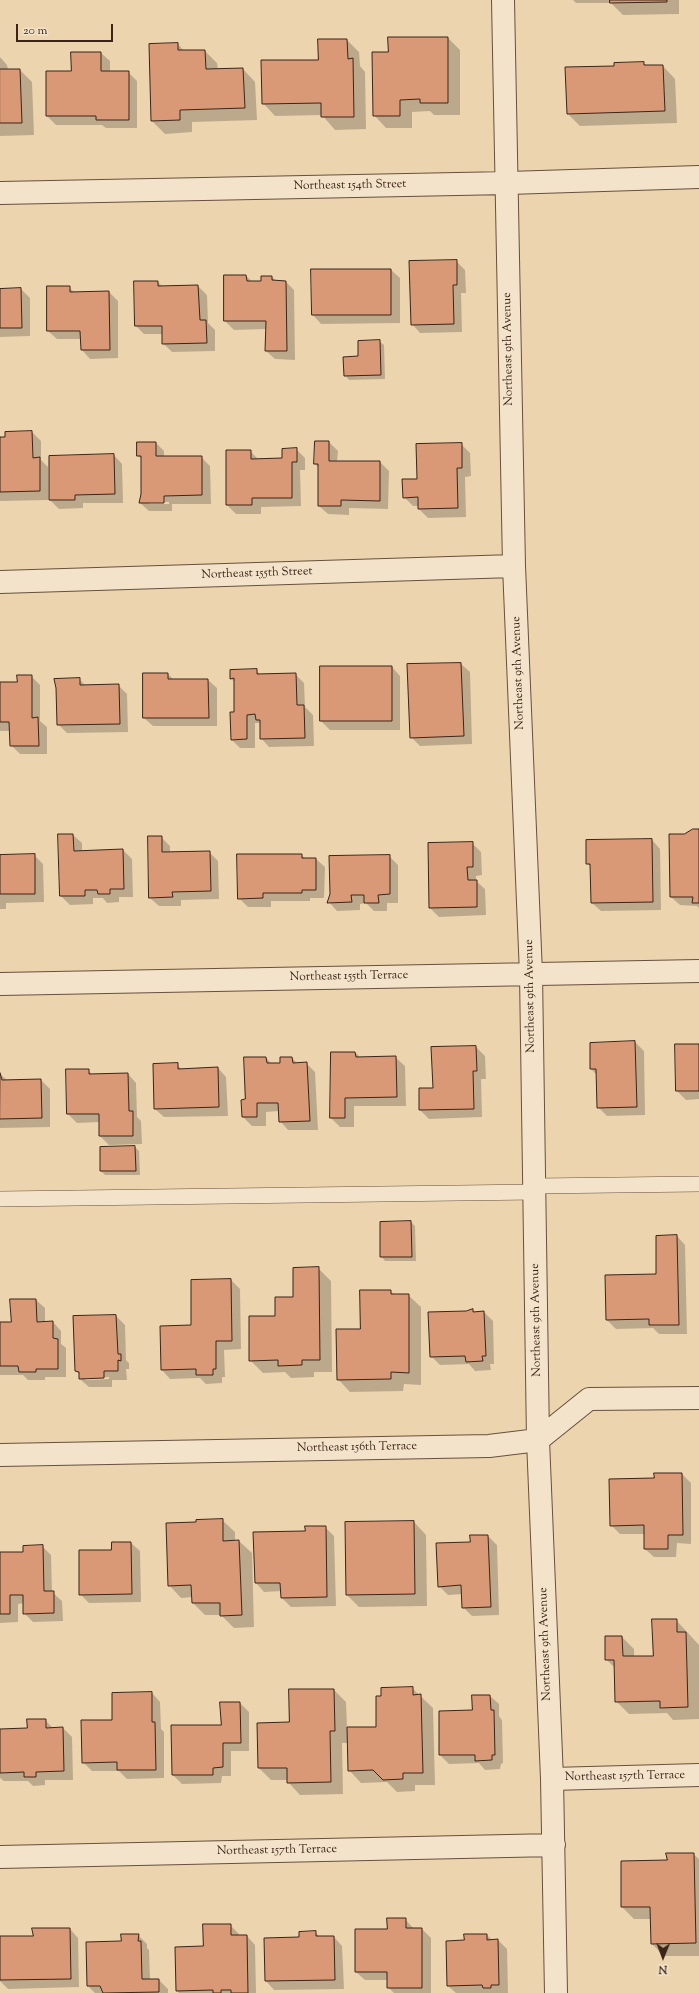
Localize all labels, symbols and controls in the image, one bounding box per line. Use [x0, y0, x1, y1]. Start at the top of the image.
scale bar [18, 16, 115, 42]
text: 20 m [23, 22, 47, 40]
street label: Northeast 154th Street [293, 178, 407, 194]
street label: Northeast 9th Avenue [501, 292, 517, 406]
street label: Northeast 155th Street [201, 565, 313, 583]
street label: Northeast 9th Avenue [510, 616, 528, 730]
street label: Northeast 9th Avenue [523, 939, 539, 1053]
street label: Northeast 155th Terrace [290, 969, 408, 985]
street label: Northeast 9th Avenue [529, 1263, 545, 1377]
street label: Northeast 156th Terrace [297, 1440, 417, 1456]
street label: Northeast 9th Avenue [537, 1587, 555, 1701]
street label: Northeast 157th Terrace [565, 1769, 685, 1785]
street label: Northeast 157th Terrace [217, 1843, 337, 1859]
north arrow [643, 1937, 683, 1977]
text: N [658, 1961, 667, 1977]

